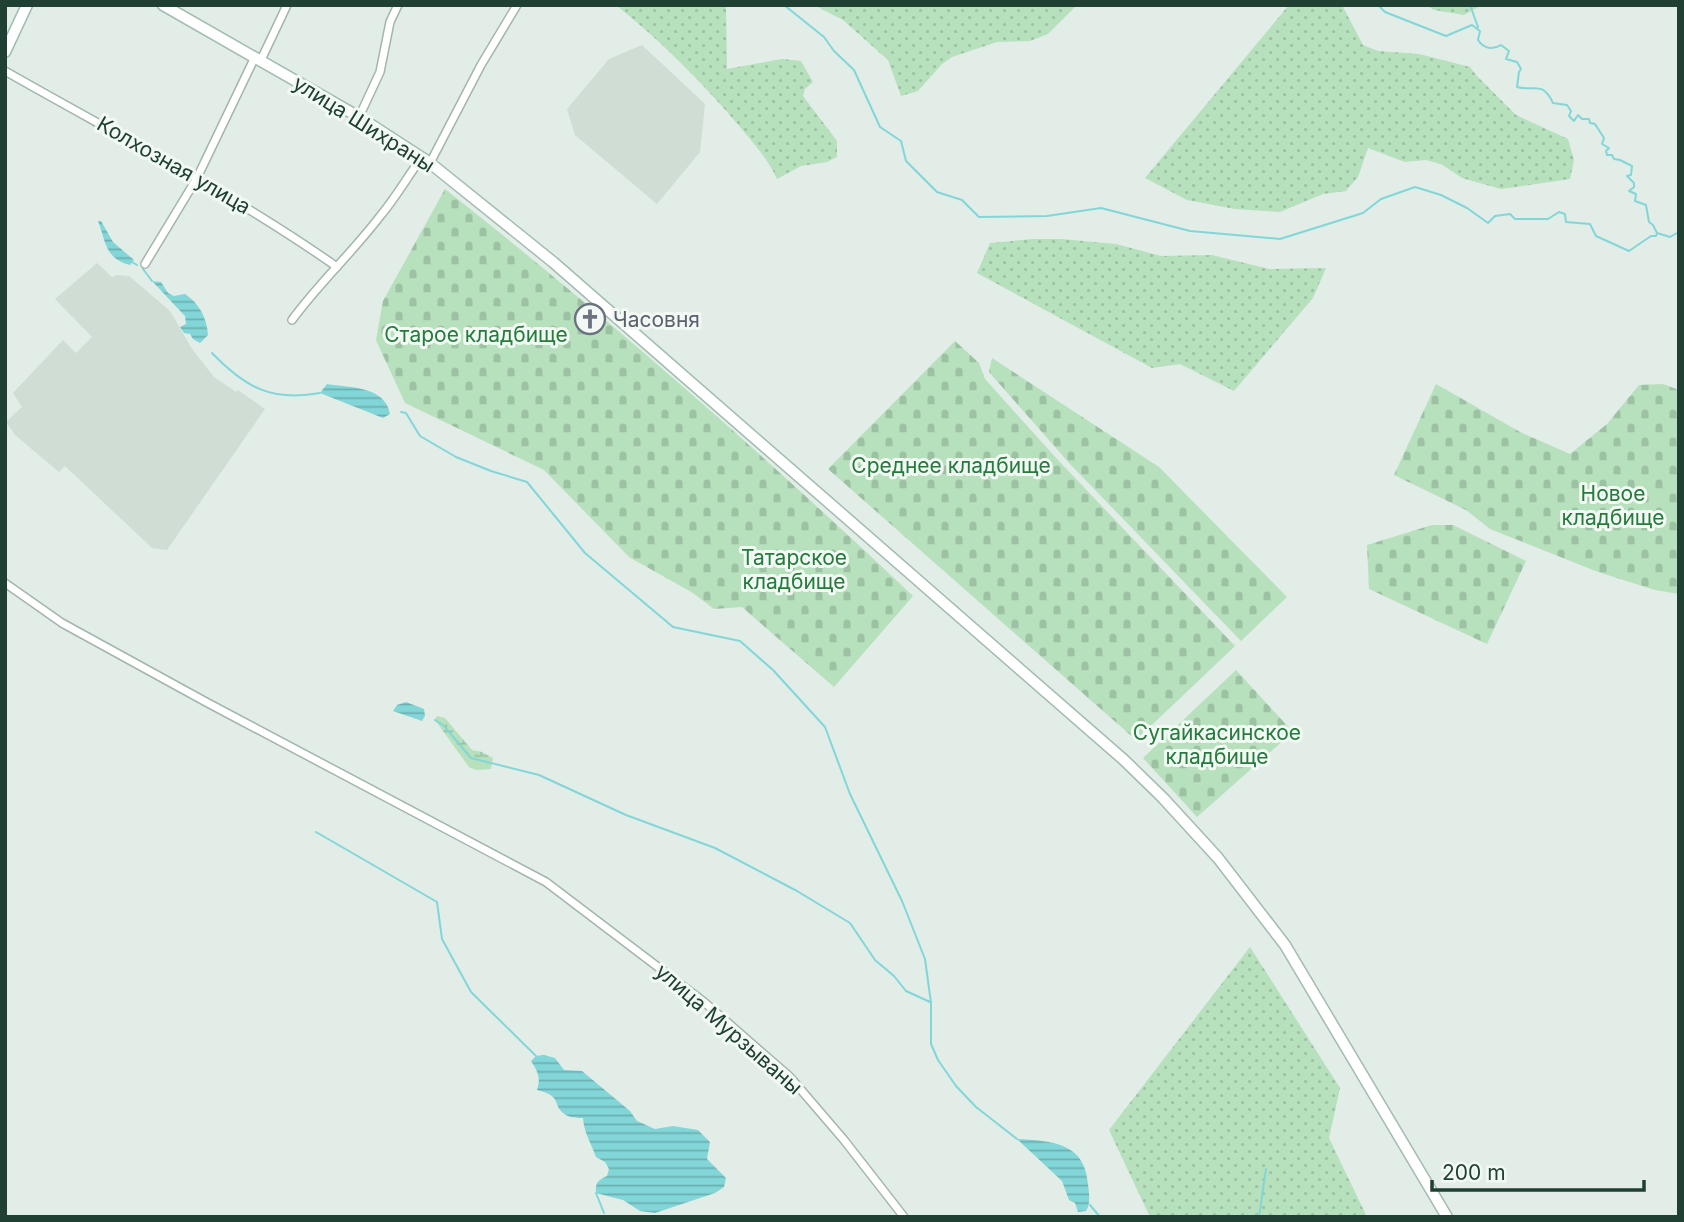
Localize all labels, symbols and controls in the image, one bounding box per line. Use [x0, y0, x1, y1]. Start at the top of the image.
street label: улица Шихраны [289, 70, 439, 178]
street label: Колхозная улица [93, 111, 255, 219]
church icon: Часовня [573, 302, 607, 336]
place label: Часовня [613, 307, 700, 332]
park label: Старое кладбище [384, 322, 568, 347]
park label: Среднее кладбище [851, 453, 1051, 478]
park label: Новое кладбище [1562, 481, 1664, 530]
park label: Татарское кладбище [741, 545, 847, 594]
park label: Сугайкасинское кладбище [1133, 720, 1301, 769]
street label: улица Мурзываны [650, 958, 808, 1100]
scale bar [1432, 1148, 1644, 1192]
text: 200 m [1442, 1160, 1506, 1185]

